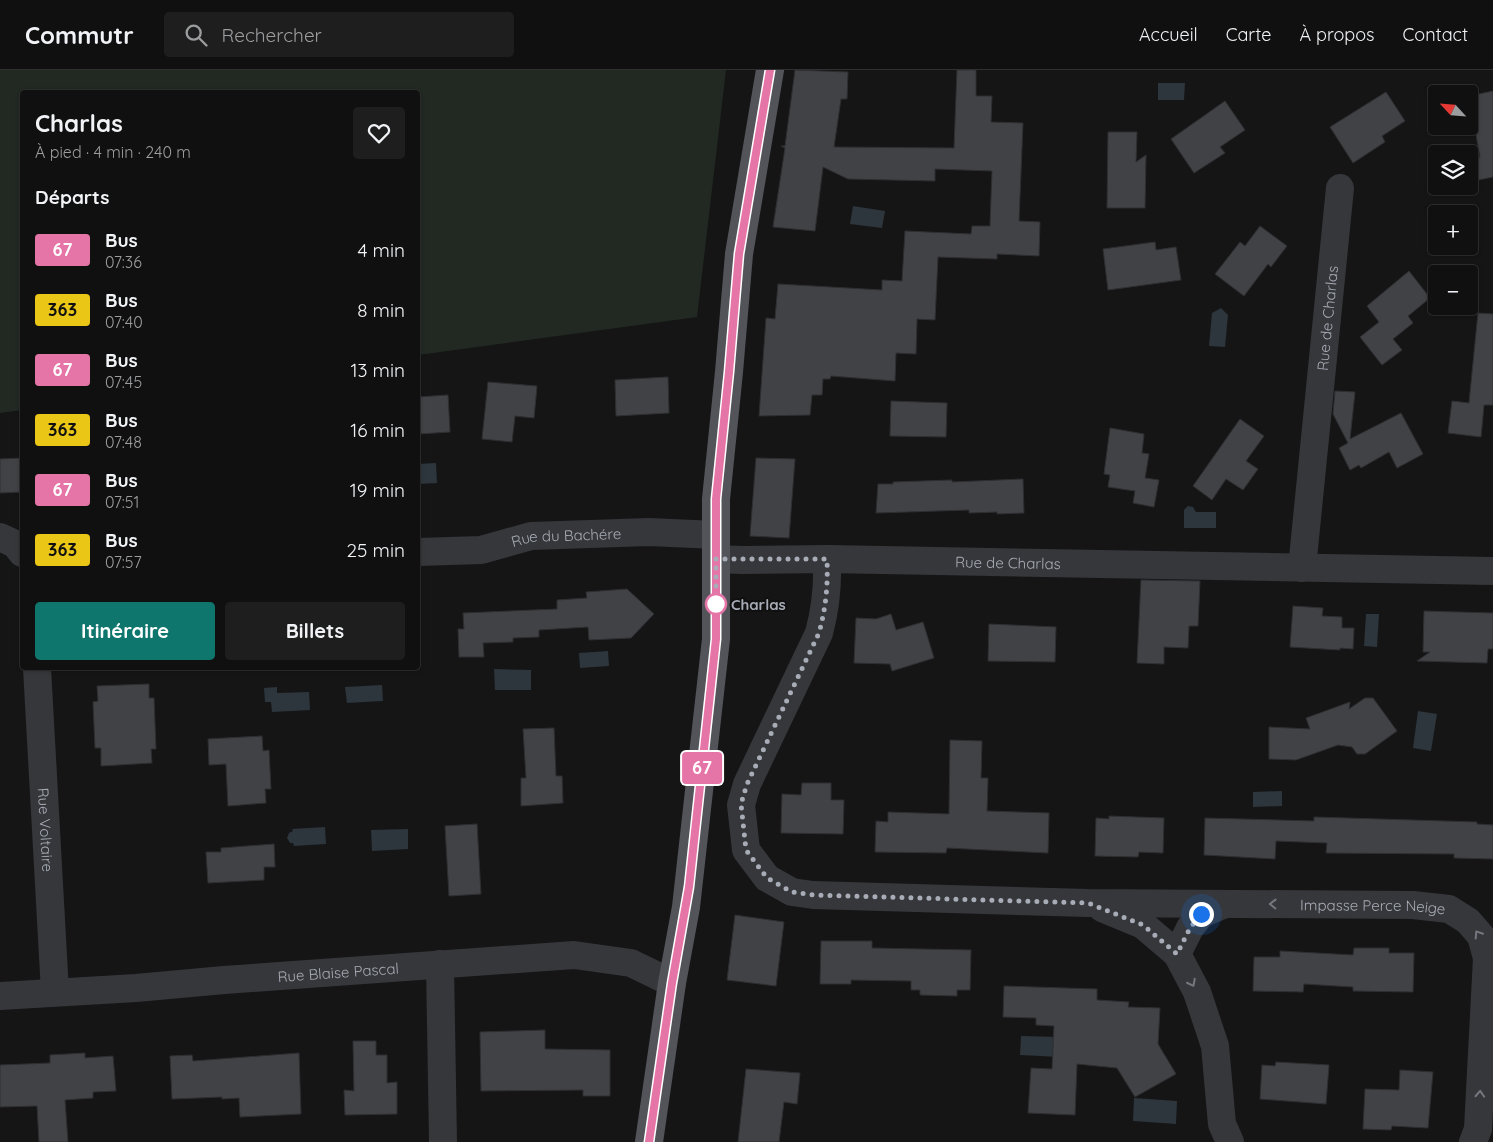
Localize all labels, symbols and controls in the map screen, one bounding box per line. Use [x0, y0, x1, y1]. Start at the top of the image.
search box [164, 12, 514, 57]
text: Commutr [25, 20, 134, 50]
icon: search [182, 21, 210, 49]
text: Rechercher [222, 23, 322, 47]
text: Accueil [1139, 23, 1198, 46]
text: Carte [1226, 23, 1271, 46]
text: À propos [1299, 23, 1375, 46]
text: Contact [1403, 23, 1468, 46]
north arrow [1428, 85, 1478, 135]
map controls [1428, 85, 1478, 315]
button: heart [353, 107, 405, 159]
text: Charlas [35, 108, 123, 138]
text: À pied · 4 min · 240 m [35, 142, 191, 162]
button: layers [1428, 145, 1478, 195]
text: Départs [35, 185, 109, 209]
button: + [1428, 205, 1478, 255]
text: Bus [105, 228, 138, 252]
text: 67 [53, 238, 72, 261]
text: 4 min [357, 238, 405, 262]
text: 07:36 [105, 252, 142, 272]
street label: Rue de Charlas [1312, 265, 1342, 372]
button: − [1428, 265, 1478, 315]
text: Bus [105, 288, 138, 312]
text: 363 [48, 298, 77, 321]
text: 8 min [357, 298, 405, 322]
text: 07:40 [105, 312, 143, 332]
text: Bus [105, 348, 138, 372]
text: 67 [53, 358, 72, 381]
text: 13 min [350, 358, 405, 382]
text: 07:45 [105, 372, 142, 392]
text: Bus [105, 408, 138, 432]
text: 363 [48, 418, 77, 441]
text: 16 min [350, 418, 405, 442]
text: 07:48 [105, 432, 142, 452]
text: Bus [105, 468, 138, 492]
text: 67 [53, 478, 72, 501]
text: 19 min [350, 478, 405, 502]
text: 07:51 [105, 492, 139, 512]
street label: Rue du Bachére [509, 523, 622, 551]
text: Bus [105, 528, 138, 552]
text: 363 [48, 538, 77, 561]
text: 25 min [347, 538, 405, 562]
text: 07:57 [105, 552, 142, 572]
street label: Rue de Charlas [955, 552, 1061, 573]
marker: Charlas [705, 593, 727, 615]
place label: Charlas [731, 595, 786, 614]
button: Itinéraire [35, 602, 215, 660]
button: Billets [225, 602, 405, 660]
line badge: 67 [680, 752, 724, 784]
text: 67 [692, 756, 712, 779]
street label: Rue Voltaire [34, 787, 58, 872]
street label: Impasse Perce Neige [1300, 895, 1447, 918]
one-way arrow [1269, 899, 1276, 909]
your location [1189, 902, 1214, 927]
one-way arrow [1474, 930, 1484, 939]
street label: Rue Blaise Pascal [277, 958, 399, 986]
one-way arrow [1186, 978, 1196, 987]
one-way arrow [1474, 1090, 1485, 1098]

